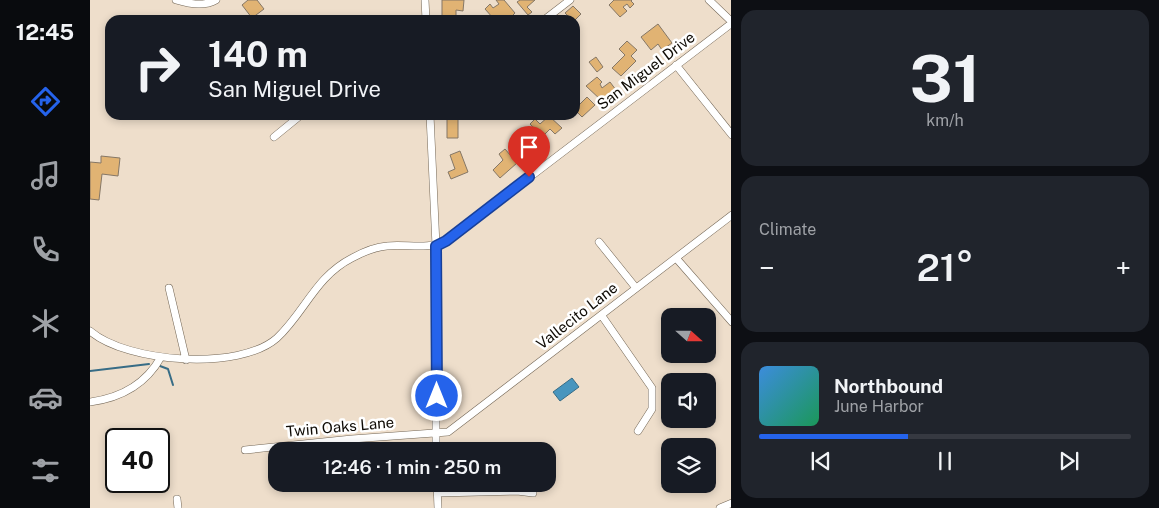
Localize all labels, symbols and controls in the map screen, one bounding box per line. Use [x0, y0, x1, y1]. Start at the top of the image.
text: 12:45 [16, 19, 74, 45]
street label: San Miguel Drive [593, 28, 698, 113]
text: 140 m [208, 34, 308, 75]
icon: right [125, 35, 190, 100]
text: 31 [909, 40, 981, 117]
text: San Miguel Drive [208, 76, 381, 102]
icon: directions [28, 84, 63, 119]
text: km/h [926, 111, 964, 130]
pin [508, 126, 550, 177]
icon: arrive [515, 133, 543, 161]
icon: music [28, 158, 63, 193]
text: Climate [759, 220, 816, 239]
icon: phone [28, 232, 63, 267]
text: 21° [916, 245, 974, 290]
text: − [759, 251, 775, 284]
text: + [1115, 251, 1131, 284]
street label: Vallecito Lane [533, 279, 621, 352]
icon: climate [28, 306, 63, 341]
north arrow [661, 308, 716, 362]
map controls [661, 308, 716, 493]
position arrow [410, 369, 462, 421]
button: sound [661, 373, 716, 428]
text: Northbound [834, 375, 943, 397]
icon: car [28, 380, 63, 415]
text: June Harbor [834, 397, 924, 416]
street label: Twin Oaks Lane [285, 413, 395, 440]
speed limit sign: 40 [105, 428, 170, 493]
button: layers [661, 438, 716, 493]
icon: previous [807, 447, 835, 475]
icon: pause [931, 447, 959, 475]
icon: next [1055, 447, 1083, 475]
icon: filters [28, 453, 63, 488]
text: 12:46 · 1 min · 250 m [323, 456, 501, 478]

